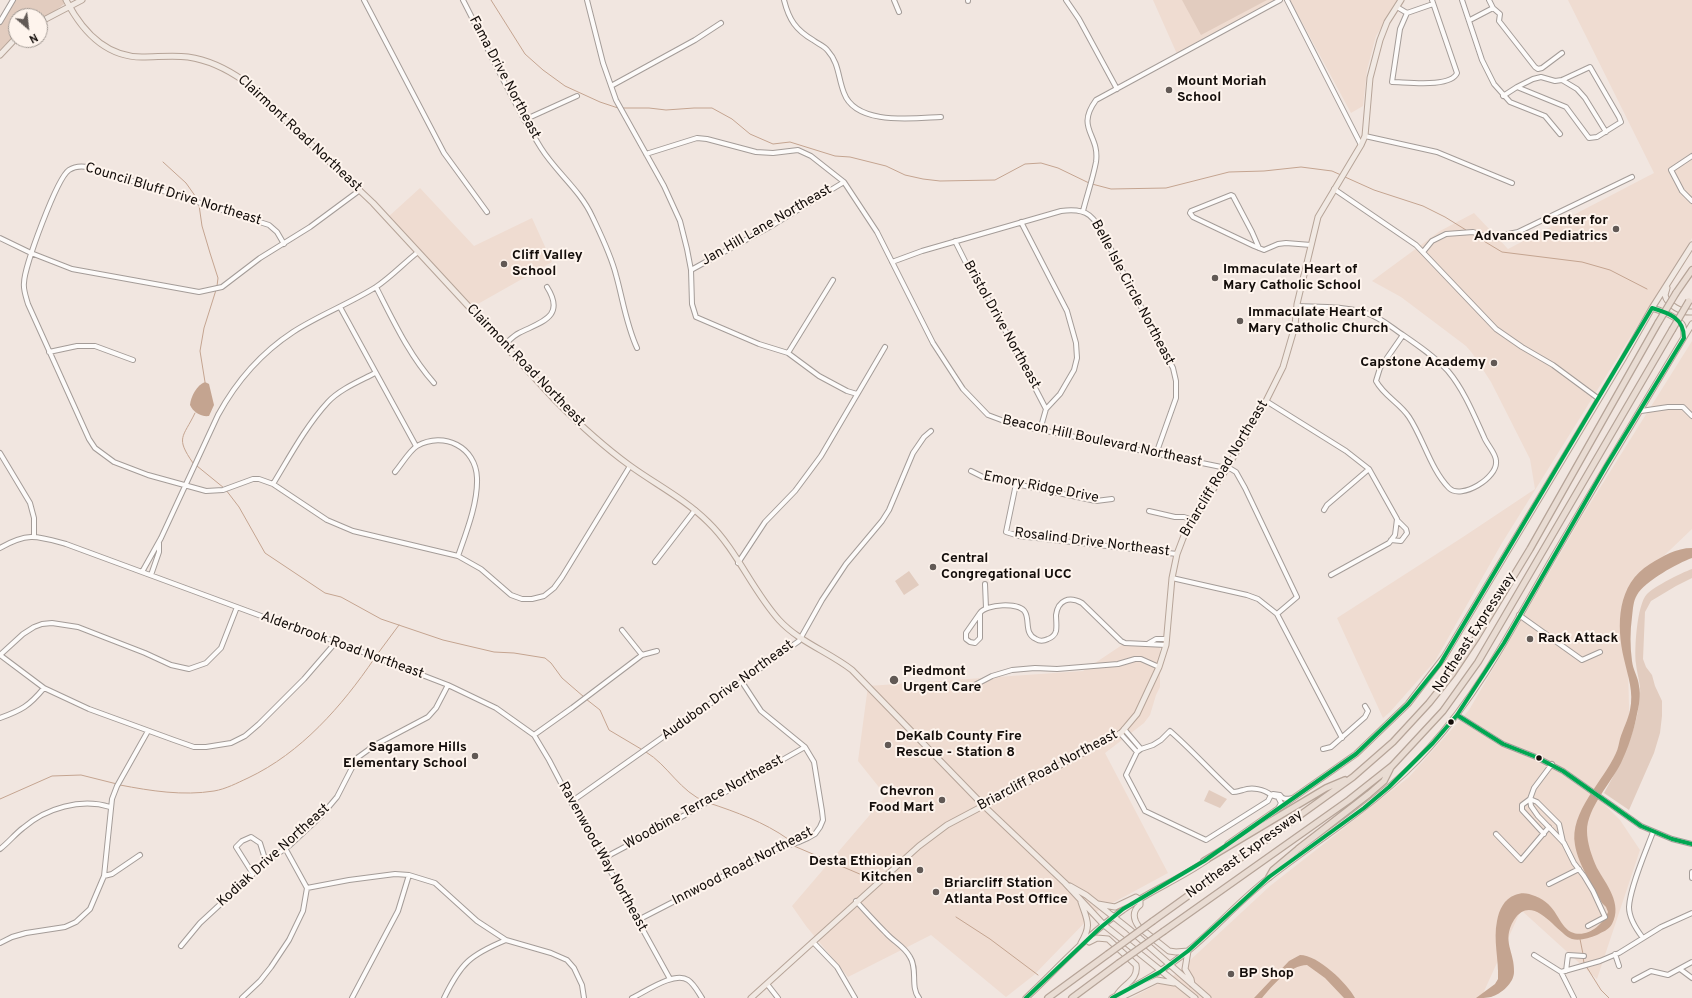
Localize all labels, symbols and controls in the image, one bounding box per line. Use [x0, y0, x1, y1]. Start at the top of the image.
north arrow [8, 8, 48, 48]
street label: Fama Drive Northeast [465, 14, 543, 142]
text: N [26, 30, 40, 46]
street label: Clairmont Road Northeast [233, 72, 365, 196]
place label: Mount Moriah School [1177, 74, 1267, 106]
marker: Mount Moriah School [1164, 85, 1174, 95]
street label: Council Bluff Drive Northeast [83, 160, 263, 230]
street label: Jan Hill Lane Northeast [699, 182, 835, 270]
place label: Center for Advanced Pediatrics [1474, 213, 1608, 246]
street label: Belle Isle Circle Northeast [1087, 218, 1177, 368]
marker: Center for Advanced Pediatrics [1611, 224, 1621, 234]
place label: Cliff Valley School [512, 248, 583, 280]
street label: Bristol Drive Northeast [959, 258, 1043, 392]
marker: Cliff Valley School [499, 259, 509, 269]
place label: Immaculate Heart of Mary Catholic School [1223, 262, 1361, 294]
marker: Immaculate Heart of Mary Catholic School [1210, 273, 1220, 283]
street label: Clairmont Road Northeast [462, 301, 588, 431]
place label: Immaculate Heart of Mary Catholic Church [1248, 305, 1389, 338]
marker: Immaculate Heart of Mary Catholic Church [1235, 316, 1245, 326]
place label: Capstone Academy [1360, 355, 1486, 371]
marker: Capstone Academy [1489, 358, 1499, 368]
street label: Briarcliff Road Northeast [1178, 398, 1272, 540]
street label: Beacon Hill Boulevard Northeast [1001, 413, 1203, 471]
street label: Emory Ridge Drive [982, 469, 1100, 507]
street label: Rosalind Drive Northeast [1013, 525, 1171, 561]
place label: Central Congregational UCC [941, 551, 1072, 584]
marker: Central Congregational UCC [928, 562, 938, 572]
street label: Northeast Expressway [1430, 570, 1520, 696]
street label: Alderbrook Road Northeast [258, 609, 426, 683]
place label: Rack Attack [1538, 631, 1618, 647]
marker: Rack Attack [1525, 634, 1535, 644]
street label: Audubon Drive Northeast [659, 637, 797, 745]
place label: Piedmont Urgent Care [903, 664, 981, 696]
marker: Piedmont Urgent Care [888, 674, 900, 686]
unlabelled marker [1446, 717, 1456, 727]
street label: Briarcliff Road Northeast [975, 727, 1121, 815]
place label: DeKalb County Fire Rescue - Station 8 [896, 729, 1022, 762]
place label: Sagamore Hills Elementary School [343, 740, 467, 772]
marker: DeKalb County Fire Rescue - Station 8 [883, 740, 893, 750]
marker: Sagamore Hills Elementary School [470, 751, 480, 761]
street label: Woodbine Terrace Northeast [621, 752, 787, 854]
unlabelled marker [1534, 753, 1544, 763]
street label: Ravenwood Way Northeast [554, 779, 650, 935]
place label: Chevron Food Mart [869, 784, 934, 816]
marker: Chevron Food Mart [937, 795, 947, 805]
street label: Kodiak Drive Northeast [214, 801, 334, 911]
street label: Northeast Expressway [1183, 807, 1307, 903]
street label: Innwood Road Northeast [670, 824, 816, 910]
place label: Desta Ethiopian Kitchen [809, 854, 912, 886]
marker: Desta Ethiopian Kitchen [915, 865, 925, 875]
place label: Briarcliff Station Atlanta Post Office [944, 876, 1068, 908]
marker: Briarcliff Station Atlanta Post Office [931, 887, 941, 897]
place label: BP Shop [1239, 966, 1294, 982]
marker: BP Shop [1226, 969, 1236, 979]

